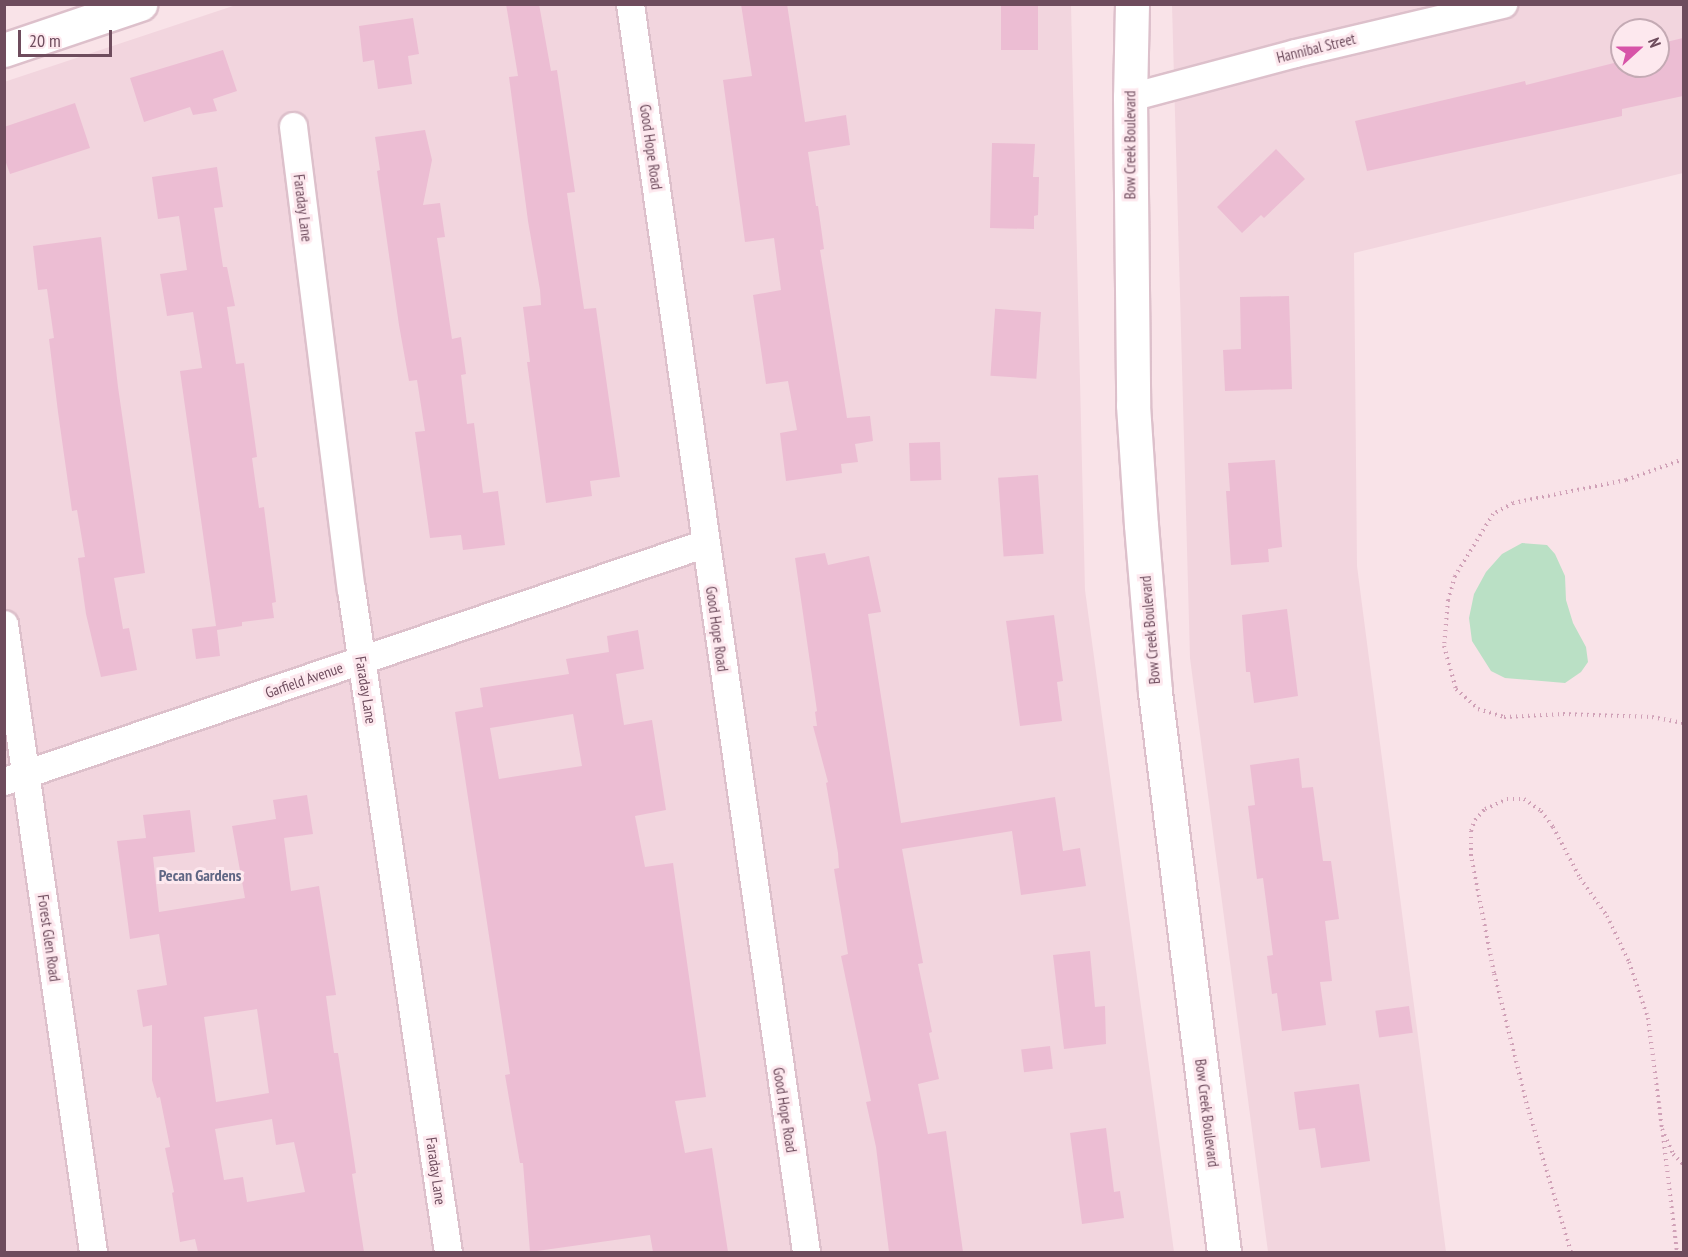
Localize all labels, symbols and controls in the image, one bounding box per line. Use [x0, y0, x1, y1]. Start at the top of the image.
scale bar [21, 18, 116, 56]
north arrow [1610, 18, 1670, 78]
text: 20 m [29, 29, 61, 52]
street label: Hannibal Street [1275, 30, 1357, 66]
text: N [1644, 35, 1666, 50]
street label: Bow Creek Boulevard [1121, 90, 1139, 200]
street label: Good Hope Road [636, 103, 666, 191]
street label: Faraday Lane [290, 173, 316, 243]
street label: Bow Creek Boulevard [1136, 575, 1164, 685]
street label: Good Hope Road [702, 585, 732, 673]
street label: Faraday Lane [352, 655, 380, 725]
street label: Garfield Avenue [263, 658, 345, 702]
district label: Pecan Gardens [159, 865, 241, 885]
street label: Forest Glen Road [34, 893, 64, 983]
street label: Bow Creek Boulevard [1191, 1058, 1223, 1168]
street label: Good Hope Road [769, 1066, 801, 1154]
street label: Faraday Lane [422, 1136, 450, 1206]

